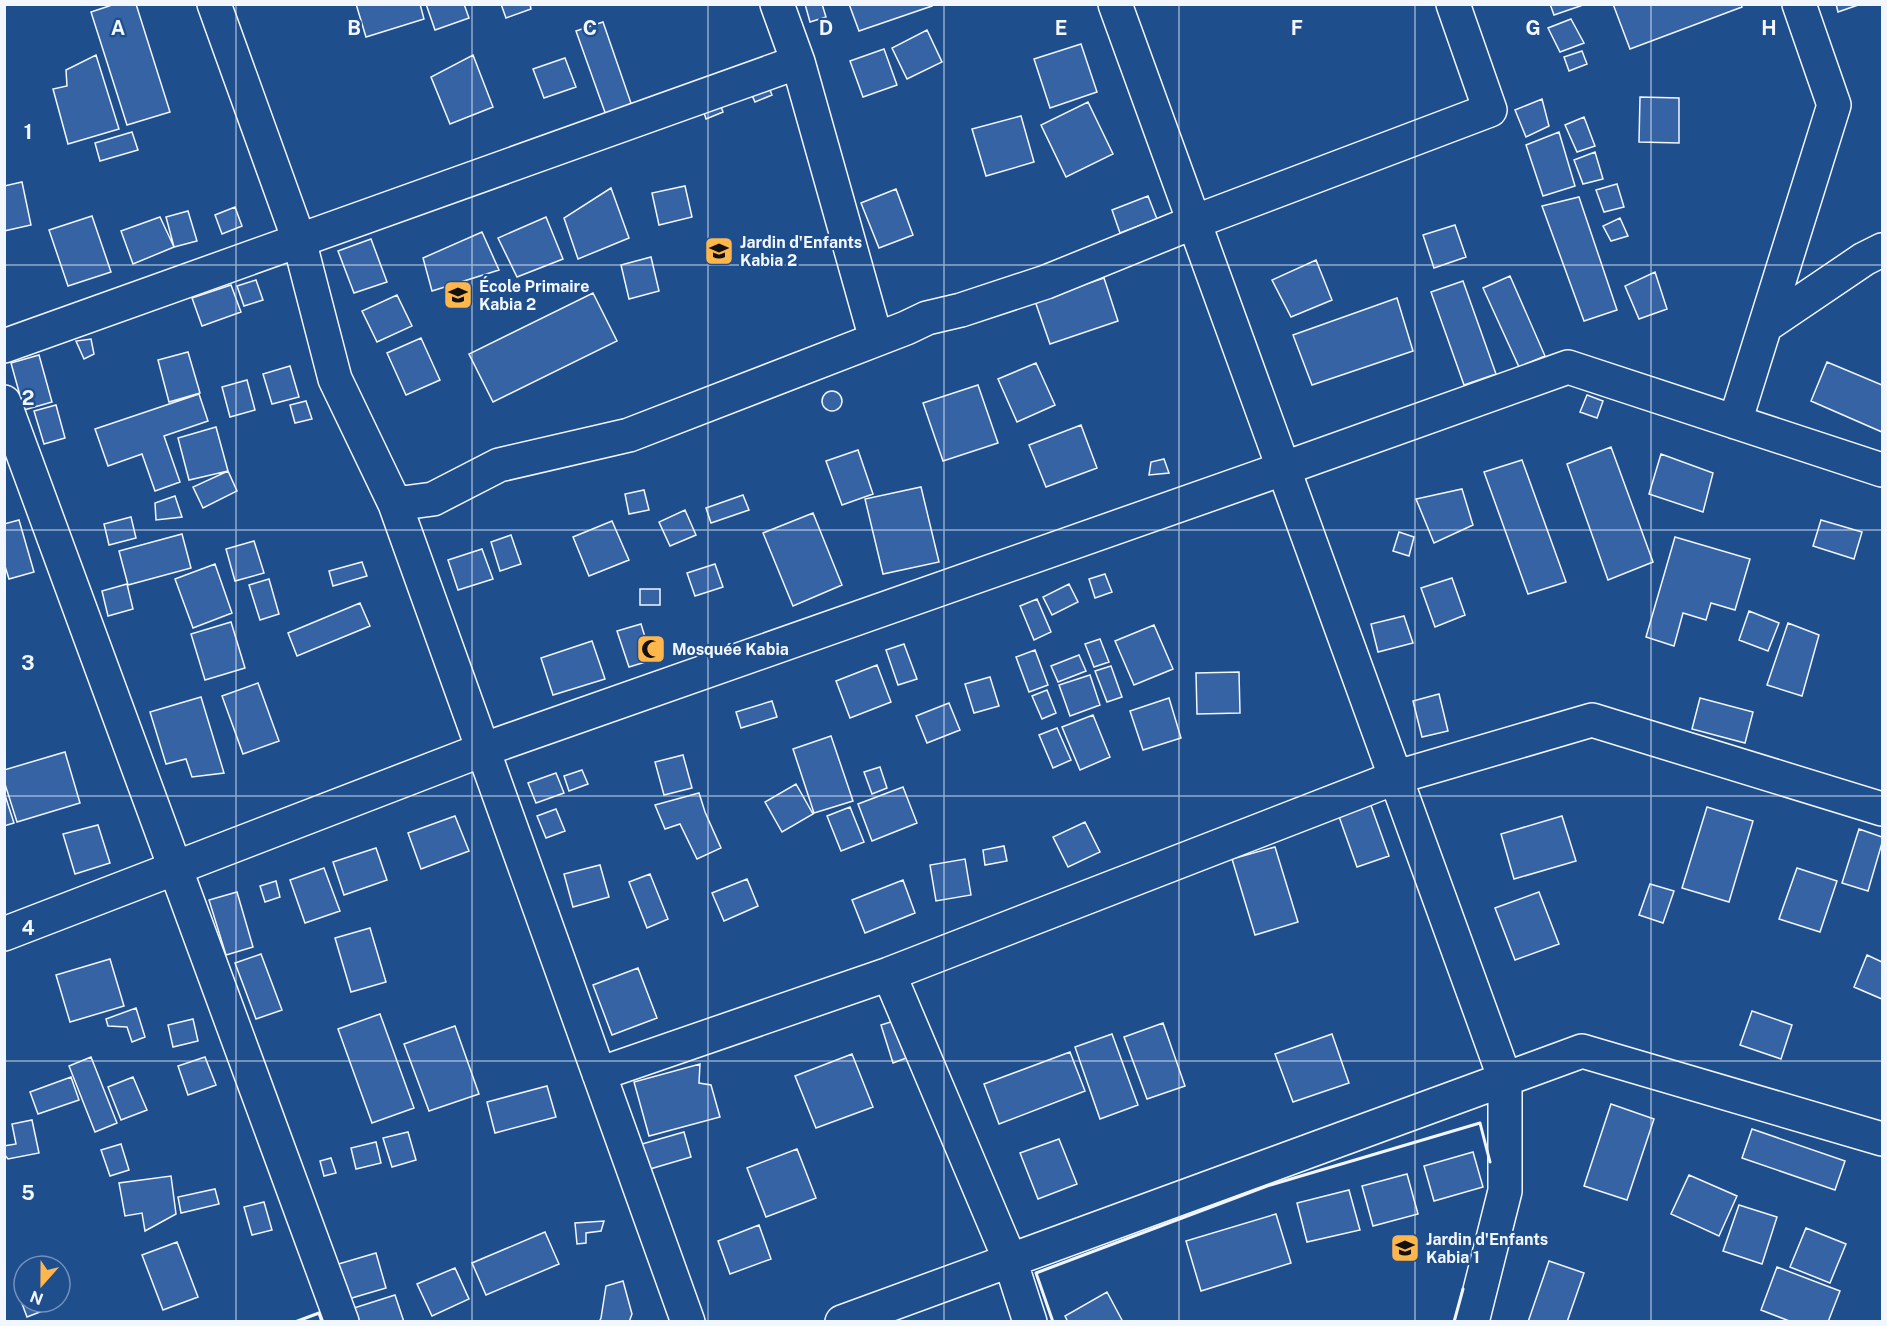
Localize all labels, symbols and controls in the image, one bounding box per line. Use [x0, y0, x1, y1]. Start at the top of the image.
text: A [111, 16, 125, 40]
text: B [347, 16, 361, 40]
text: C [583, 16, 597, 40]
text: D [819, 16, 833, 40]
text: E [1055, 16, 1067, 40]
text: F [1291, 16, 1303, 40]
text: G [1525, 16, 1541, 40]
text: H [1761, 16, 1777, 40]
text: 1 [24, 120, 32, 144]
place label: Jardin d'Enfants Kabia 2 [740, 233, 862, 270]
school or university icon: Jardin d'Enfants Kabia 2 [703, 235, 735, 267]
place label: École Primaire Kabia 2 [479, 276, 589, 314]
school or university icon: École Primaire Kabia 2 [442, 279, 474, 311]
text: 2 [22, 386, 34, 410]
mosque icon: Mosquée Kabia [635, 633, 667, 665]
place label: Mosquée Kabia [672, 640, 789, 659]
text: 3 [21, 651, 35, 675]
text: 4 [21, 916, 35, 940]
text: 5 [21, 1181, 35, 1205]
place label: Jardin d'Enfants Kabia 1 [1426, 1230, 1548, 1267]
school or university icon: Jardin d'Enfants Kabia 1 [1389, 1232, 1421, 1264]
north arrow [12, 1254, 72, 1314]
text: N [28, 1286, 46, 1309]

